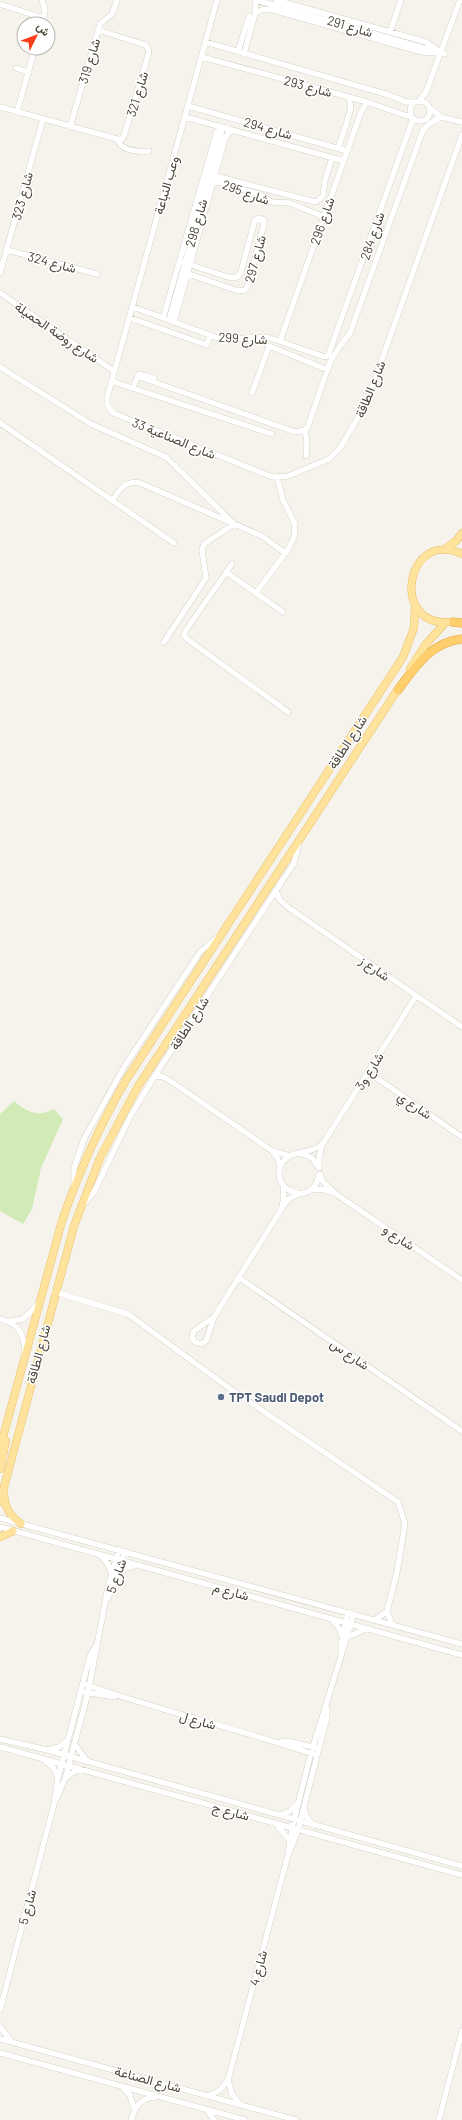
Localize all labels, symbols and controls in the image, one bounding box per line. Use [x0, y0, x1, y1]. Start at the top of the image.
street label: شارع 291 [325, 12, 375, 42]
north arrow [16, 16, 56, 56]
text: ش [34, 20, 53, 39]
street label: شارع 319 [75, 36, 105, 86]
street label: شارع 321 [123, 69, 153, 119]
street label: شارع 293 [282, 72, 334, 102]
street label: شارع 294 [241, 113, 294, 144]
street label: وعب النباعة [150, 154, 183, 216]
street label: شارع 323 [8, 170, 38, 222]
street label: شارع 295 [219, 176, 272, 210]
street label: شارع 296 [306, 195, 339, 248]
street label: شارع 298 [182, 197, 212, 249]
street label: شارع 284 [356, 210, 390, 263]
street label: شارع 297 [241, 233, 271, 285]
street label: شارع 324 [25, 248, 78, 278]
street label: شارع روضة الحميلة [11, 298, 102, 368]
street label: شارع 299 [218, 329, 268, 349]
street label: شارع الطاقة [351, 358, 391, 421]
street label: شارع الصناعية 33 [129, 414, 218, 464]
street label: شارع الطاقة [324, 712, 372, 773]
street label: شارع ز [355, 951, 393, 986]
street label: شارع الطاقة [166, 993, 214, 1054]
street label: شارع و3 [351, 1049, 388, 1094]
street label: شارع ي [393, 1088, 435, 1125]
street label: شارع و [379, 1221, 418, 1255]
street label: شارع الطاقة [22, 1323, 55, 1386]
street label: شارع س [326, 1335, 373, 1375]
place label: TPT Saudi Depot [229, 1389, 324, 1405]
marker: TPT Saudi Depot [216, 1392, 226, 1402]
street label: شارع 5 [102, 1557, 131, 1596]
street label: شارع م [211, 1579, 251, 1605]
street label: شارع ل [177, 1707, 218, 1735]
street label: شارع ج [210, 1798, 251, 1826]
street label: شارع 5 [15, 1888, 41, 1927]
street label: شارع 4 [246, 1949, 272, 1988]
street label: شارع الصناعة [113, 2062, 183, 2097]

